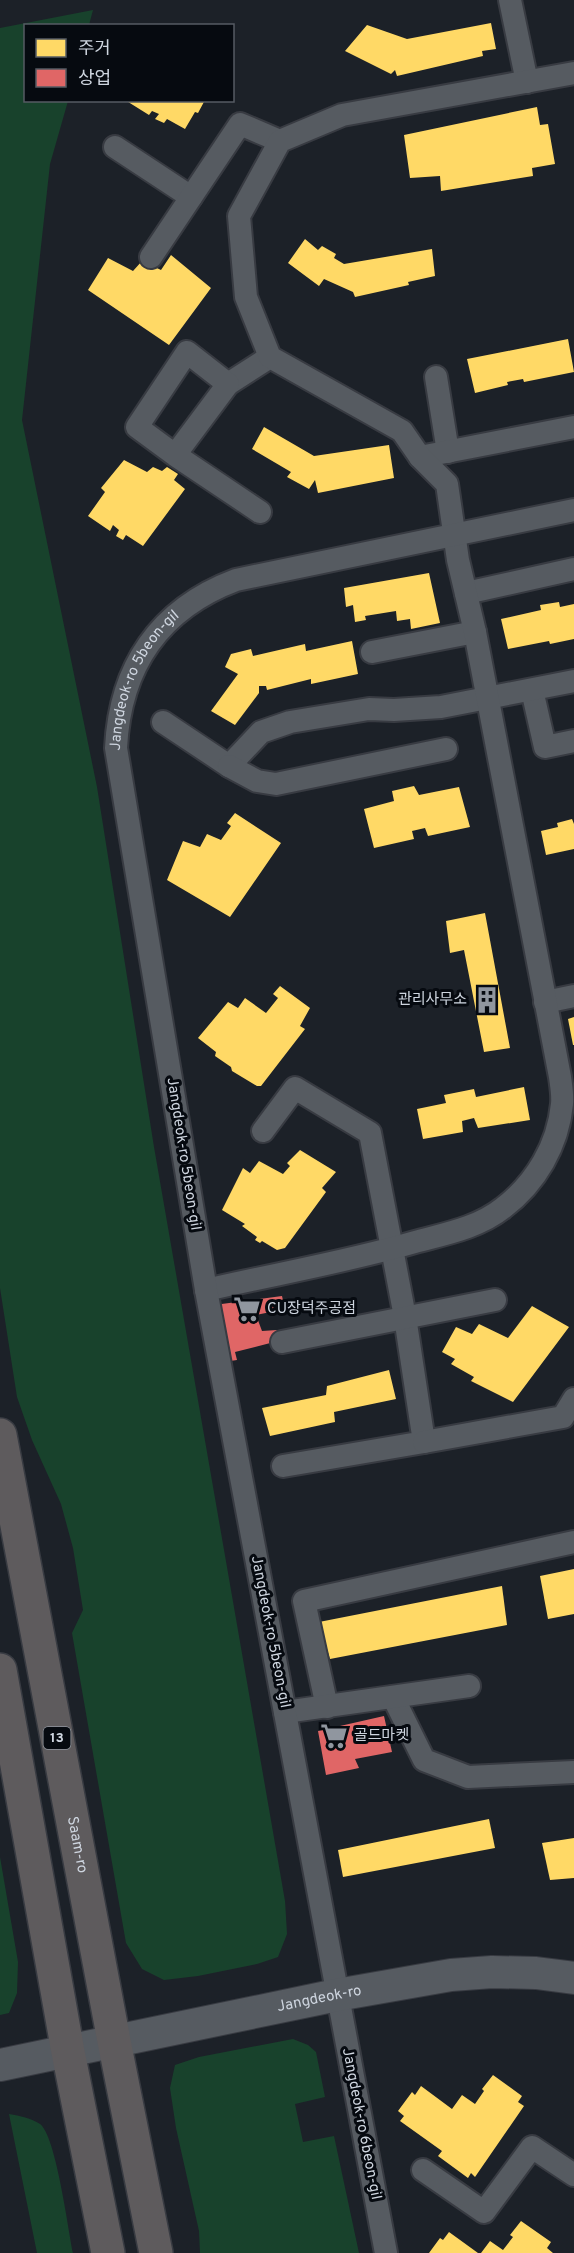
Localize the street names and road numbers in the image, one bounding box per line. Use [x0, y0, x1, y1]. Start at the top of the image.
street label: Jangdeok-ro 5beon-gil [106, 606, 183, 751]
street label: Jangdeok-ro 5beon-gil [162, 1076, 204, 1232]
street label: Jangdeok-ro 5beon-gil [246, 1554, 294, 1710]
road number: 13 [44, 1727, 70, 1749]
street label: Saam-ro [62, 1815, 92, 1875]
street label: Jangdeok-ro [275, 1981, 363, 2017]
street label: Jangdeok-ro 6beon-gil [337, 2046, 385, 2202]

